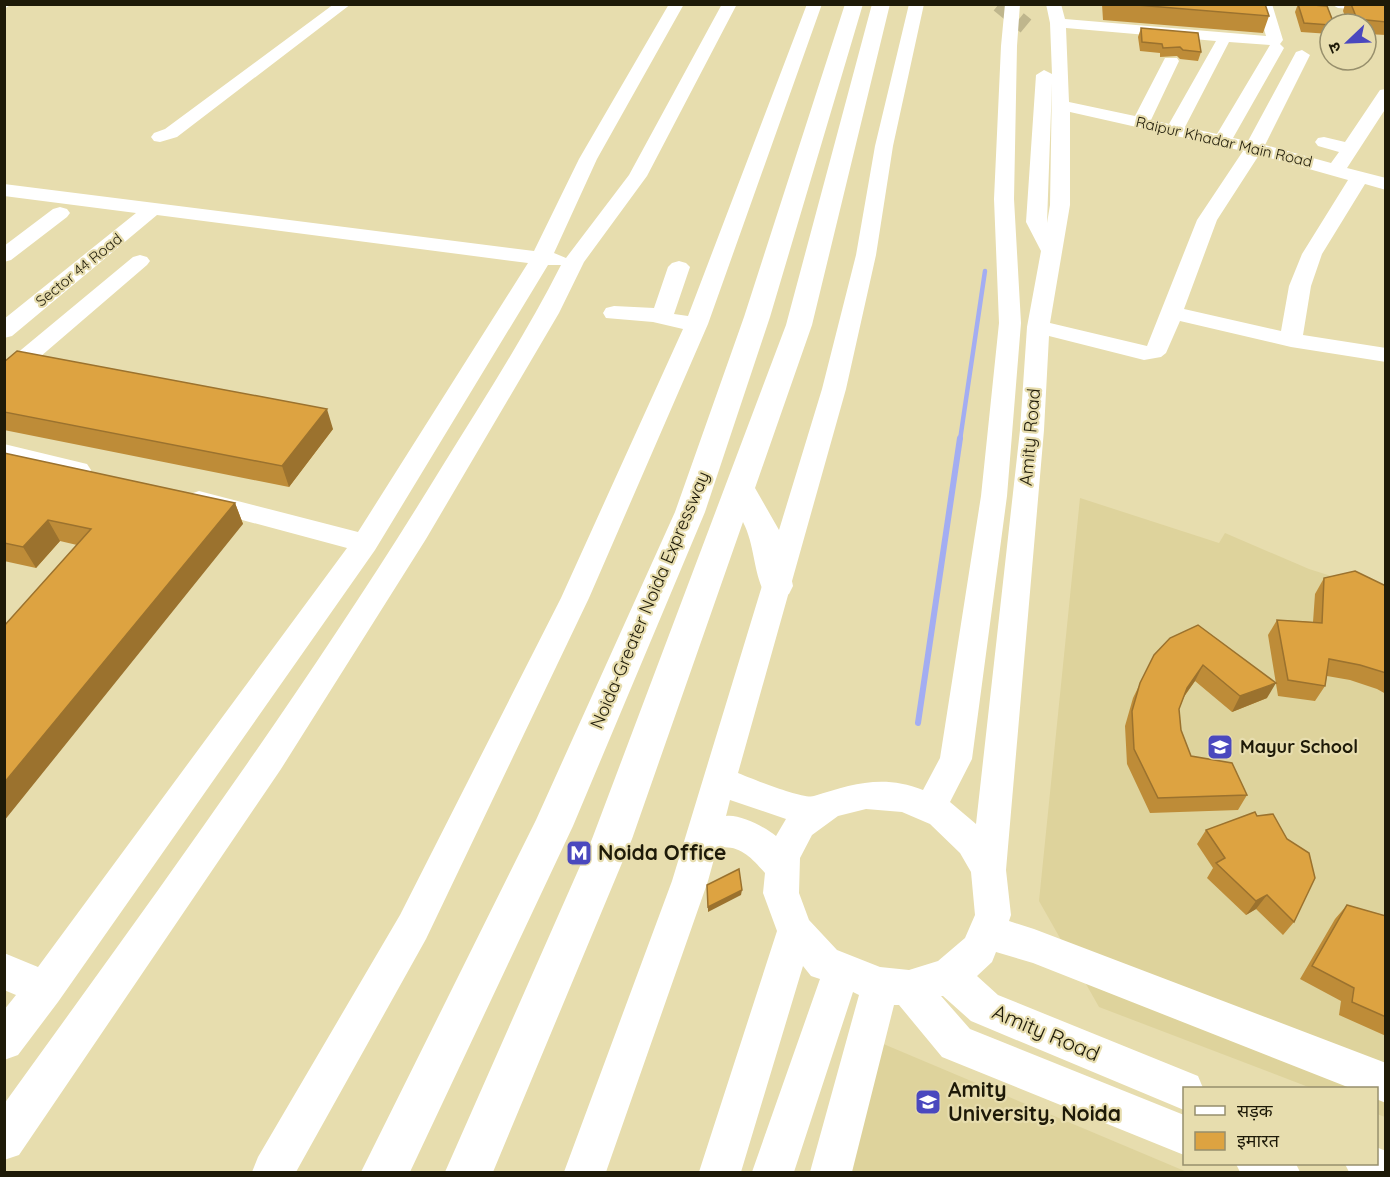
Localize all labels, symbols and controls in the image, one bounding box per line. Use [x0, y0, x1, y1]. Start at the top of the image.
north arrow [1318, 12, 1378, 72]
text: उ [1323, 39, 1345, 56]
street label: Raipur Khadar Main Road [1134, 112, 1314, 171]
street label: Sector 44 Road [32, 229, 126, 310]
street label: Amity Road [1014, 387, 1045, 487]
street label: Noida-Greater Noida Expressway [585, 468, 714, 732]
school or university icon: Mayur School [1205, 732, 1235, 762]
place label: Mayur School [1240, 735, 1358, 758]
metro station icon: Noida Office [564, 838, 594, 868]
place label: Noida Office [598, 839, 726, 865]
street label: Amity Road [989, 998, 1104, 1066]
place label: Amity University, Noida [948, 1076, 1121, 1126]
school or university icon: Amity University, Noida [913, 1087, 943, 1117]
legend [1183, 1087, 1378, 1165]
text: सड़क [1237, 1099, 1274, 1122]
text: इमारत [1237, 1129, 1280, 1152]

